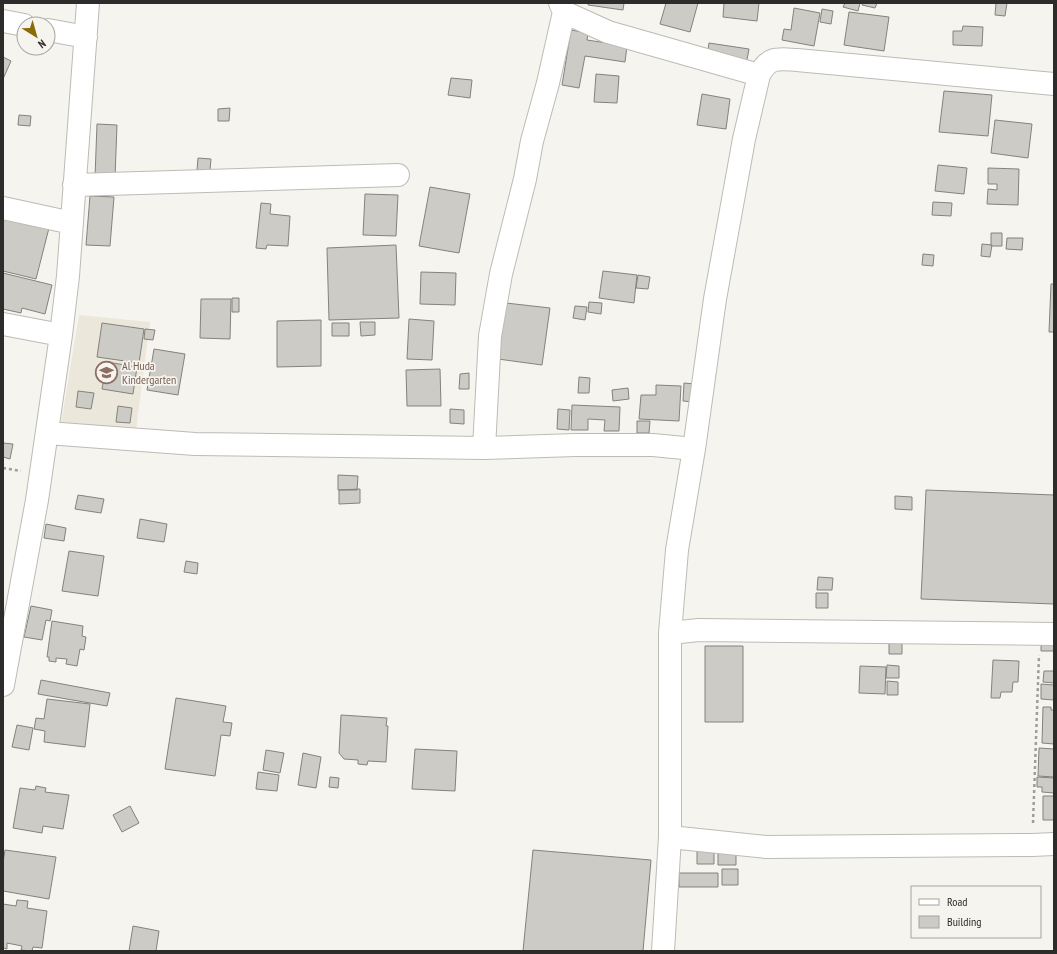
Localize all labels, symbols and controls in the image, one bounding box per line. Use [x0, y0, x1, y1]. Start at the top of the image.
north arrow [16, 16, 56, 56]
text: N [35, 37, 49, 51]
place label: Al Huda Kindergarten [122, 358, 176, 387]
school or university icon: Al Huda Kindergarten [93, 360, 119, 386]
legend [911, 886, 1041, 938]
text: Road [947, 894, 967, 909]
text: Building [947, 914, 982, 929]

